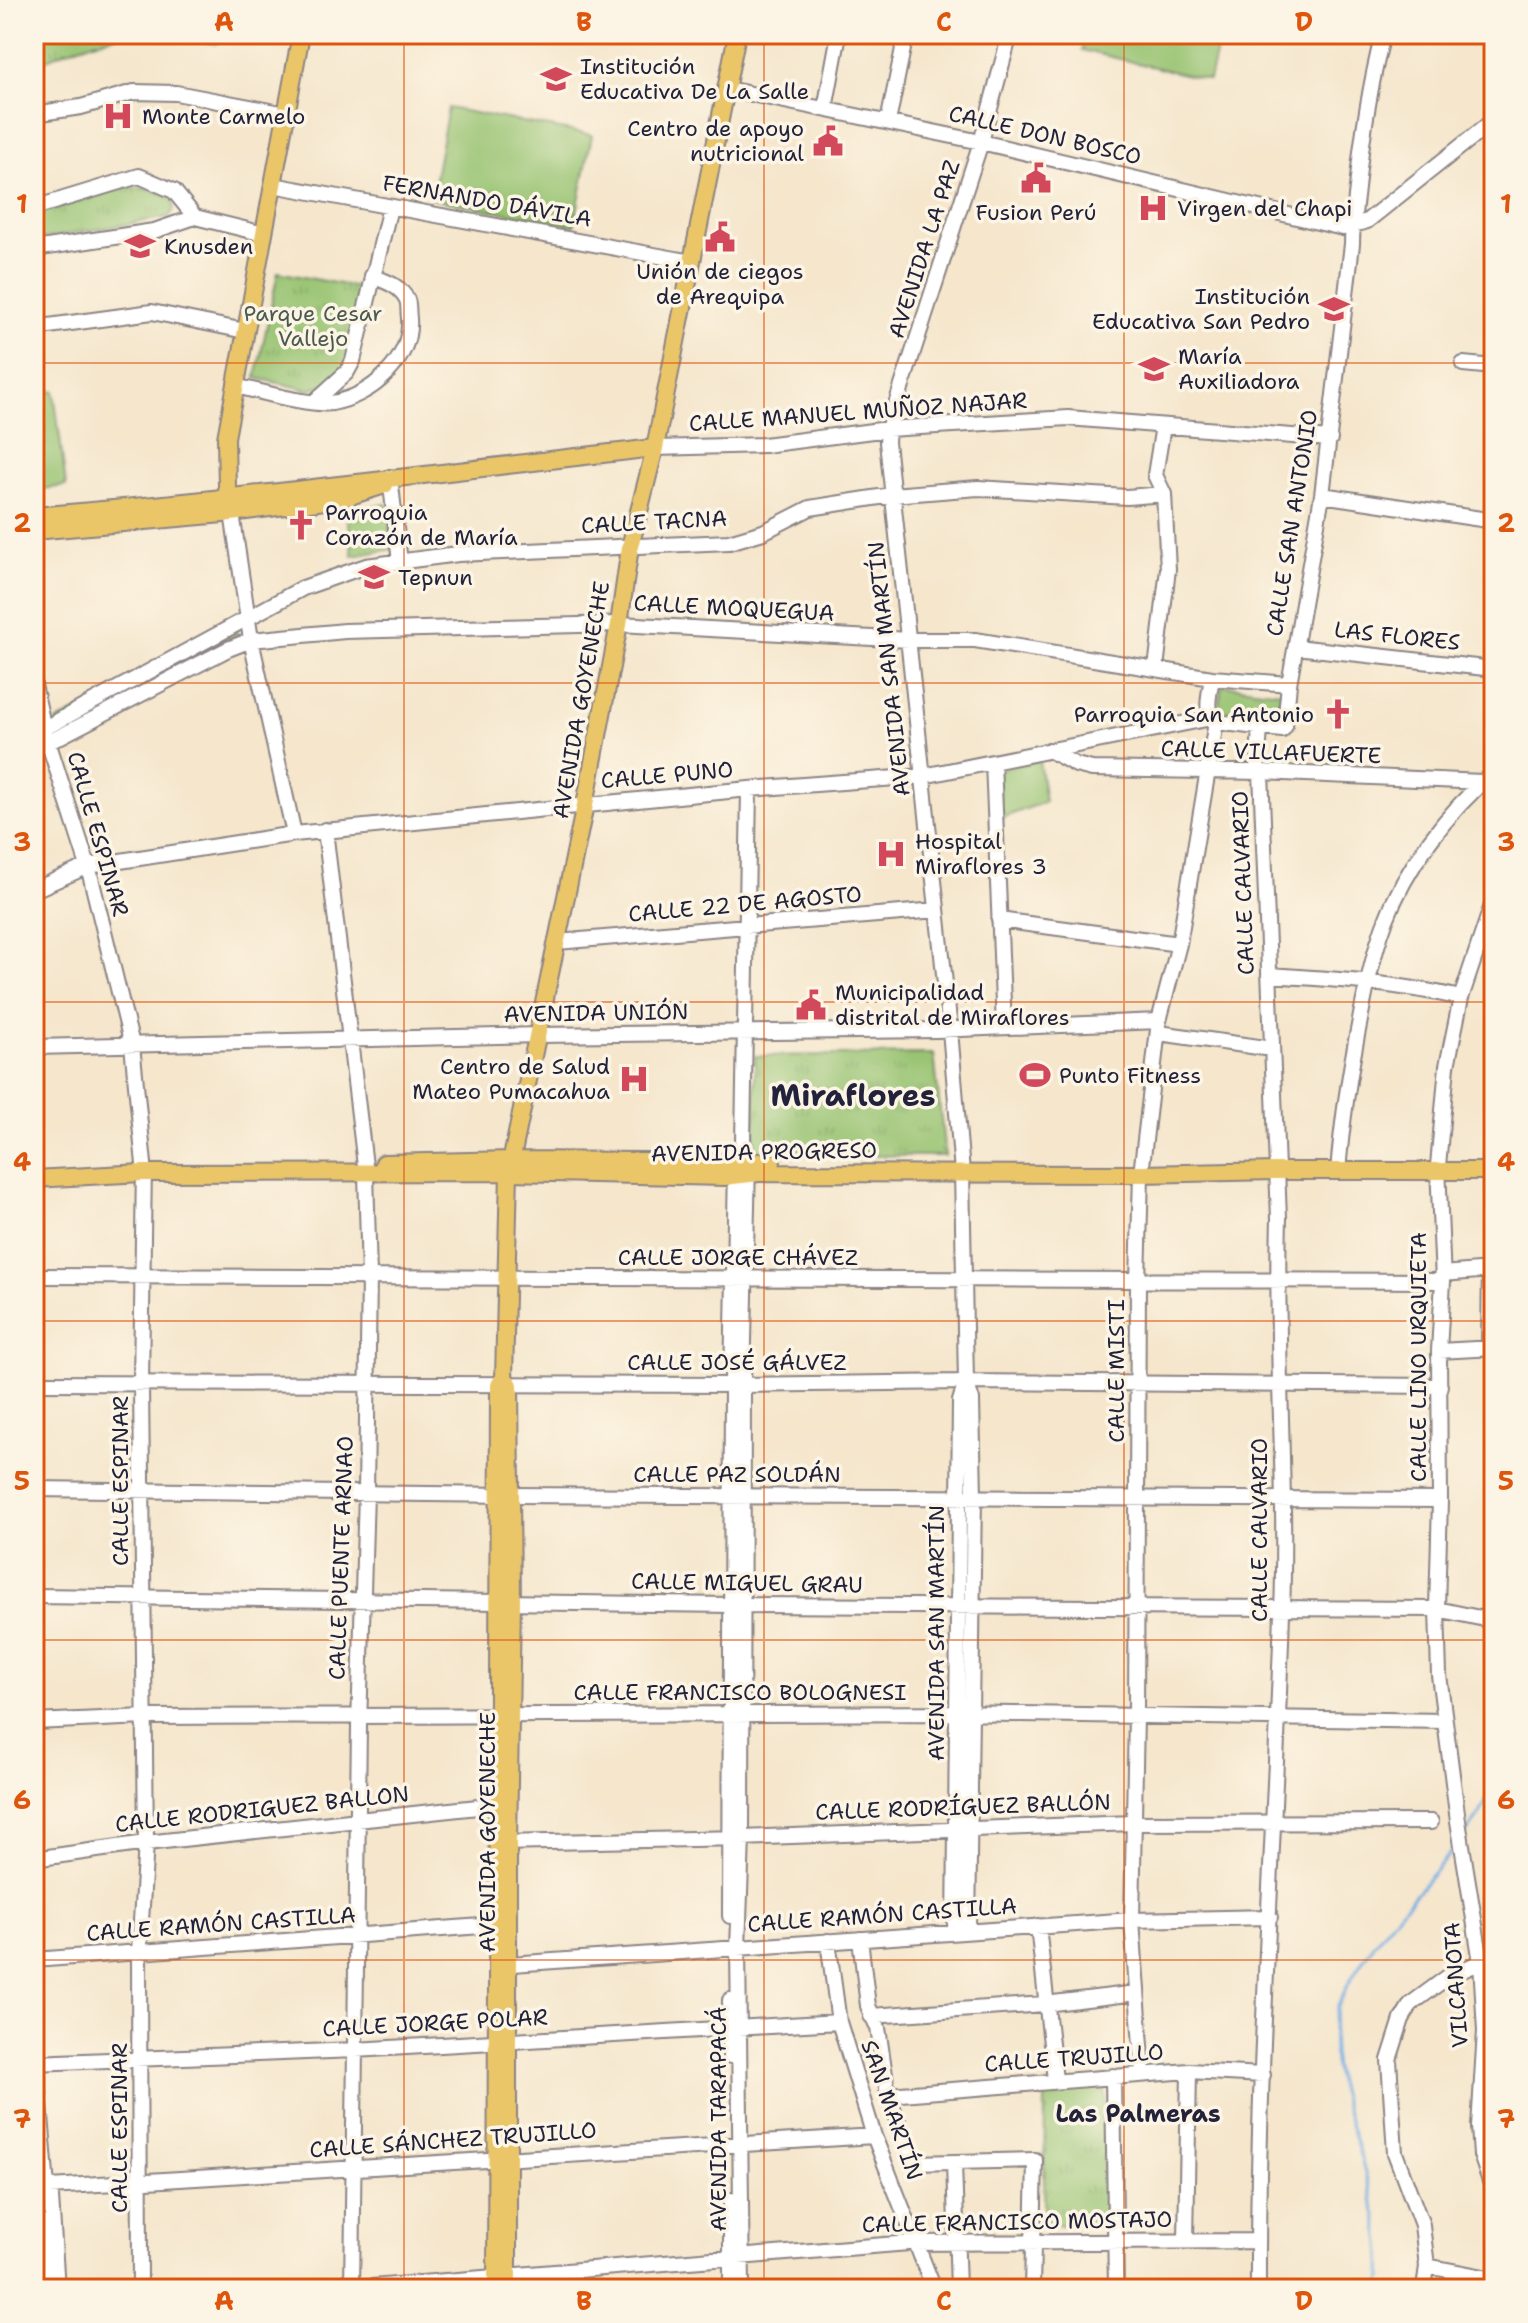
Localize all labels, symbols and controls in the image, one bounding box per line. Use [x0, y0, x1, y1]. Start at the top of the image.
text: A [214, 4, 234, 39]
text: B [576, 4, 592, 39]
text: C [936, 4, 952, 39]
text: D [1295, 4, 1313, 39]
place label: Institución Educativa De La Salle [580, 52, 809, 106]
school or university icon: Institución Educativa De La Salle [539, 62, 573, 96]
hospital icon: Monte Carmelo [101, 99, 135, 133]
street label: CALLE DON BOSCO [946, 99, 1144, 171]
place label: Monte Carmelo [142, 102, 305, 131]
place label: Centro de apoyo nutricional [627, 114, 804, 168]
public building icon: Centro de apoyo nutricional [811, 124, 845, 158]
street label: AVENIDA LA PAZ [881, 156, 967, 342]
public building icon: Fusion Perú [1019, 161, 1053, 195]
street label: FERNANDO DÁVILA [380, 168, 594, 234]
text: 1 [16, 186, 28, 221]
text: 1 [1500, 186, 1512, 221]
hospital icon: Virgen del Chapi [1136, 191, 1170, 225]
place label: Virgen del Chapi [1177, 194, 1353, 223]
place label: Fusion Perú [976, 198, 1096, 227]
public building icon: Unión de ciegos de Arequipa [703, 220, 737, 254]
school or university icon: Knusden [123, 229, 157, 263]
place label: Knusden [164, 232, 253, 261]
place label: Unión de ciegos de Arequipa [636, 257, 804, 311]
place label: Institución Educativa San Pedro [1092, 282, 1310, 336]
school or university icon: Institución Educativa San Pedro [1317, 292, 1351, 326]
park label: Parque Cesar Vallejo [244, 299, 382, 353]
place label: María Auxiliadora [1178, 342, 1300, 396]
school or university icon: María Auxiliadora [1137, 352, 1171, 386]
street label: CALLE MANUEL MUÑOZ NAJAR [688, 386, 1028, 438]
street label: CALLE SAN ANTONIO [1260, 408, 1324, 638]
place label: Parroquia Corazón de María [325, 498, 518, 552]
street label: CALLE TACNA [580, 504, 728, 540]
text: 2 [13, 505, 31, 540]
text: 2 [1497, 505, 1515, 540]
church icon: Parroquia Corazón de María [284, 508, 318, 542]
street label: AVENIDA SAN MARTÍN [861, 540, 917, 798]
school or university icon: Tepnun [357, 560, 391, 594]
place label: Tepnun [398, 563, 473, 592]
street label: AVENIDA GOYENECHE [546, 579, 616, 821]
street label: CALLE MOQUEGUA [633, 588, 835, 628]
street label: LAS FLORES [1333, 615, 1461, 657]
church icon: Parroquia San Antonio [1321, 697, 1355, 731]
place label: Parroquia San Antonio [1074, 700, 1314, 729]
street label: CALLE VILLAFUERTE [1160, 734, 1382, 770]
street label: CALLE ESPINAR [61, 748, 135, 920]
street label: CALLE PUNO [600, 755, 734, 795]
street label: CALLE CALVARIO [1225, 790, 1261, 976]
text: 3 [13, 824, 31, 859]
text: 3 [1497, 824, 1515, 859]
place label: Hospital Miraflores 3 [915, 827, 1047, 881]
hospital icon: Hospital Miraflores 3 [874, 837, 908, 871]
street label: CALLE 22 DE AGOSTO [627, 879, 863, 929]
place label: Municipalidad distrital de Miraflores [835, 978, 1070, 1032]
public building icon: Municipalidad distrital de Miraflores [794, 988, 828, 1022]
street label: AVENIDA UNIÓN [503, 997, 689, 1029]
place label: Centro de Salud Mateo Pumacahua [412, 1052, 610, 1106]
sports icon: Punto Fitness [1018, 1058, 1052, 1092]
place label: Punto Fitness [1059, 1061, 1201, 1090]
hospital icon: Centro de Salud Mateo Pumacahua [617, 1062, 651, 1096]
district label: Miraflores [770, 1075, 936, 1116]
street label: AVENIDA PROGRESO [651, 1136, 877, 1168]
text: 4 [13, 1144, 31, 1179]
text: 4 [1497, 1144, 1515, 1179]
street label: CALLE LINO URQUIETA [1404, 1232, 1433, 1482]
street label: CALLE JORGE CHÁVEZ [618, 1243, 858, 1272]
street label: CALLE MISTI [1102, 1299, 1131, 1443]
street label: CALLE JOSÉ GÁLVEZ [627, 1348, 847, 1377]
street label: CALLE ESPINAR [106, 1396, 135, 1566]
street label: CALLE PUENTE ARNAO [322, 1435, 360, 1681]
street label: CALLE CALVARIO [1245, 1438, 1274, 1622]
street label: CALLE PAZ SOLDÁN [633, 1460, 841, 1489]
text: 5 [14, 1463, 30, 1498]
text: 5 [1498, 1463, 1514, 1498]
street label: AVENIDA SAN MARTÍN [922, 1505, 951, 1761]
street label: CALLE MIGUEL GRAU [631, 1566, 863, 1600]
street label: CALLE FRANCISCO BOLOGNESI [574, 1678, 907, 1707]
street label: AVENIDA GOYENECHE [473, 1712, 502, 1952]
street label: CALLE RODRIGUEZ BALLON [114, 1779, 410, 1839]
text: 6 [13, 1782, 31, 1817]
text: 6 [1497, 1782, 1515, 1817]
street label: CALLE RODRÍGUEZ BALLÓN [815, 1787, 1111, 1827]
street label: CALLE RAMÓN CASTILLA [746, 1891, 1018, 1939]
street label: CALLE RAMÓN CASTILLA [85, 1900, 357, 1948]
street label: VILCANOTA [1437, 1921, 1475, 2049]
street label: CALLE JORGE POLAR [321, 2003, 549, 2043]
street label: AVENIDA TARAPACÁ [704, 2006, 733, 2231]
street label: SAN MARTÍN [854, 2036, 930, 2184]
street label: CALLE TRUJILLO [983, 2037, 1165, 2079]
street label: CALLE ESPINAR [105, 2043, 134, 2213]
district label: Las Palmeras [1055, 2098, 1221, 2130]
text: 7 [13, 2101, 31, 2136]
text: 7 [1497, 2101, 1515, 2136]
street label: CALLE SÁNCHEZ TRUJILLO [309, 2116, 597, 2164]
street label: CALLE FRANCISCO MOSTAJO [862, 2205, 1172, 2239]
text: A [214, 2283, 234, 2318]
text: B [576, 2283, 592, 2318]
text: C [936, 2283, 952, 2318]
text: D [1295, 2283, 1313, 2318]

